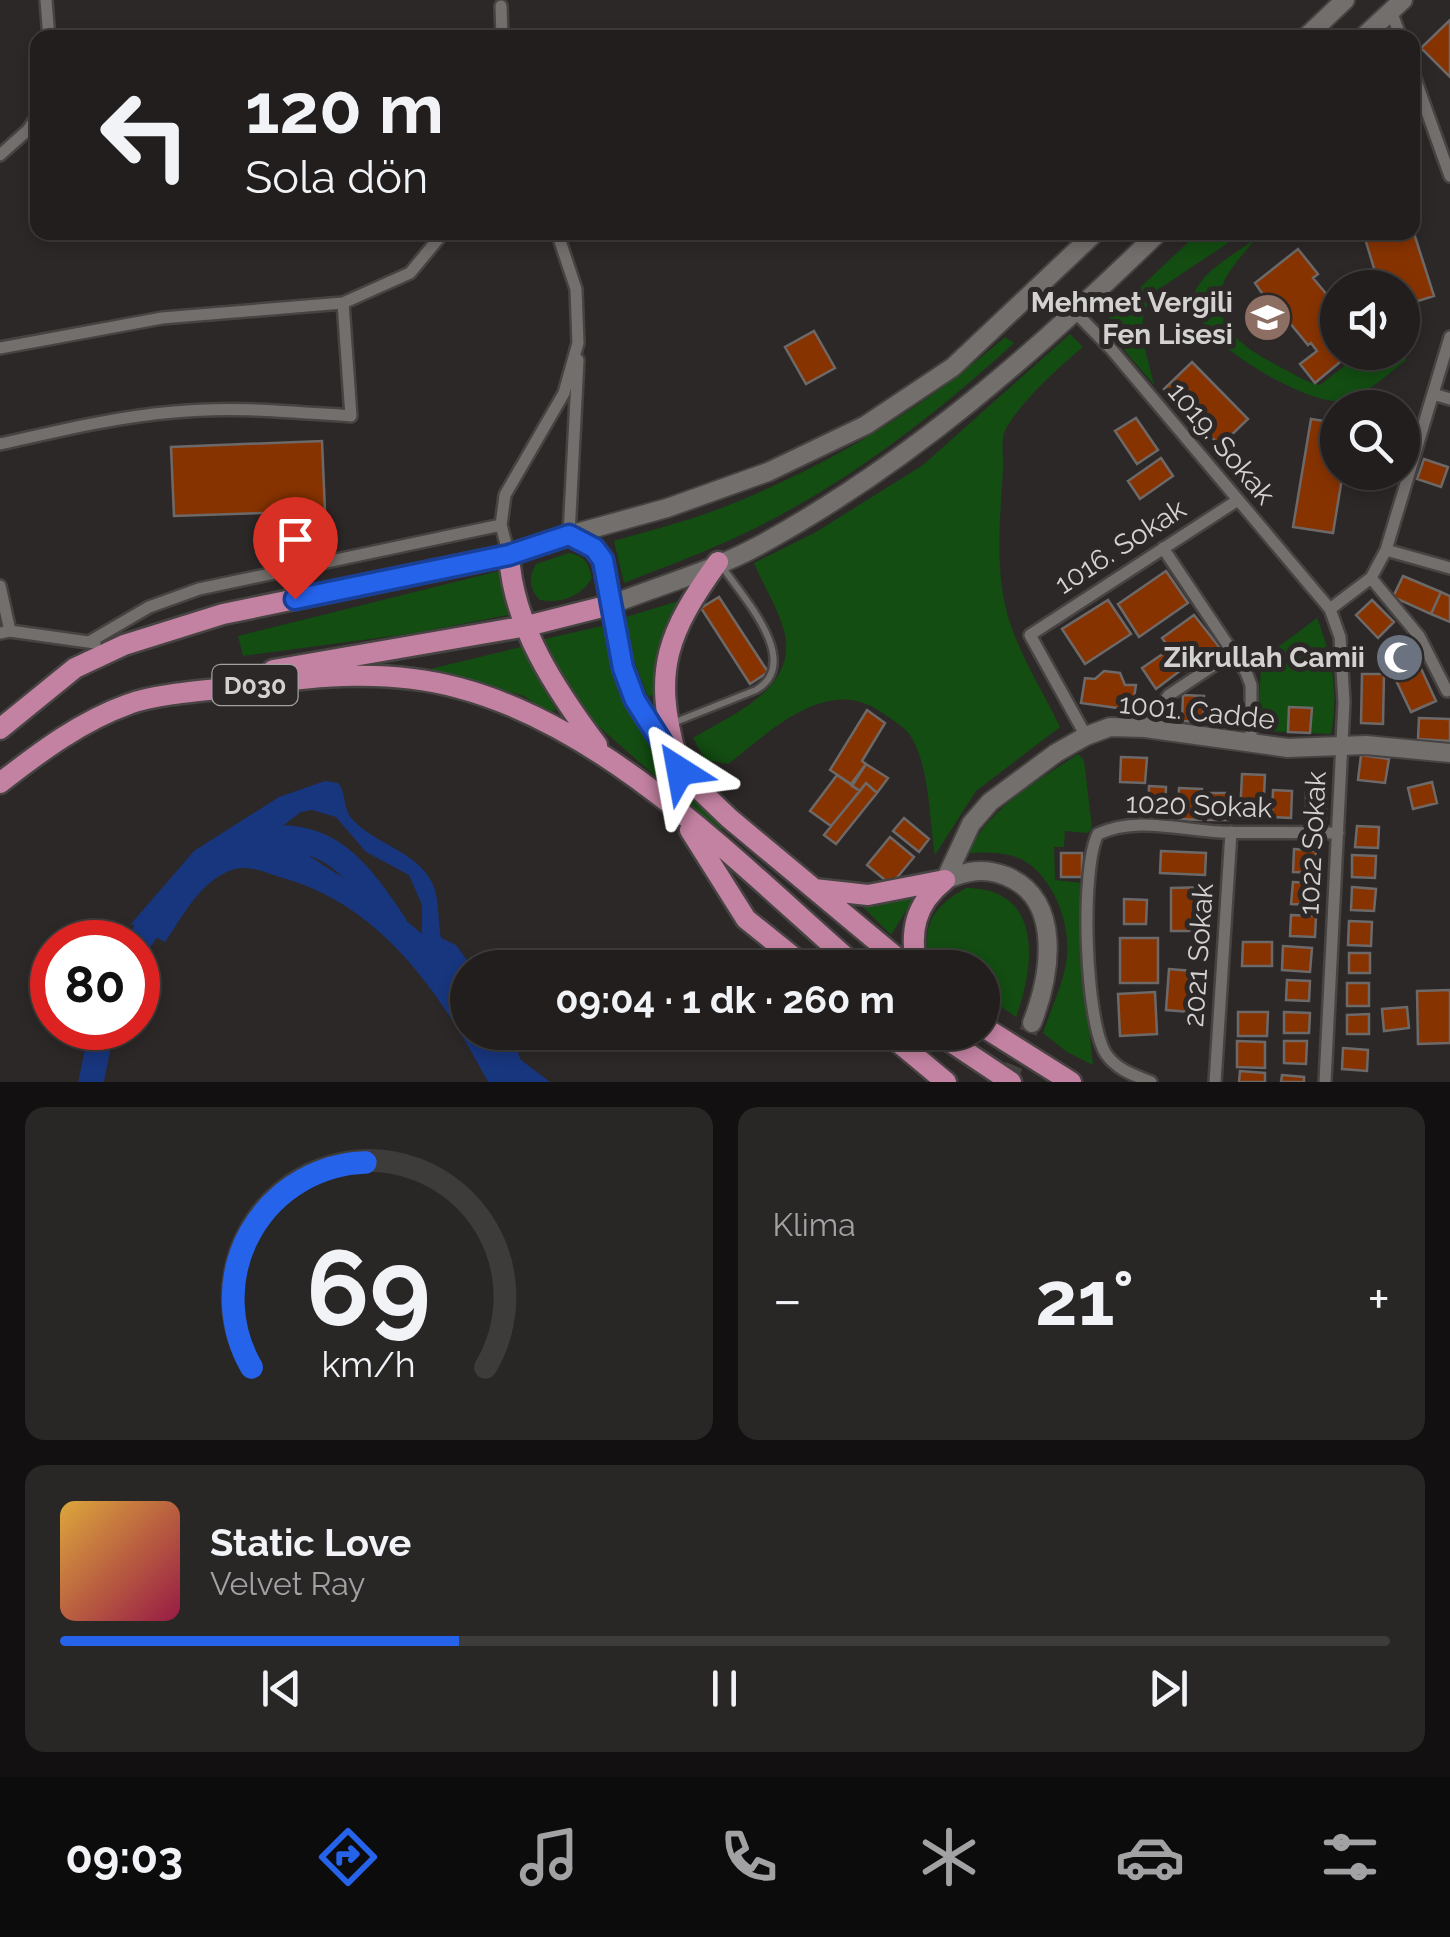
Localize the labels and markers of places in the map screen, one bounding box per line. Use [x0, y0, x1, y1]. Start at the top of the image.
place label: Mehmet Vergili Fen Lisesi [1031, 286, 1233, 351]
school or university icon: Mehmet Vergili Fen Lisesi [1242, 292, 1294, 344]
pin [253, 497, 338, 600]
mosque icon: Zikrullah Camii [1374, 631, 1426, 683]
place label: Zikrullah Camii [1163, 641, 1365, 674]

